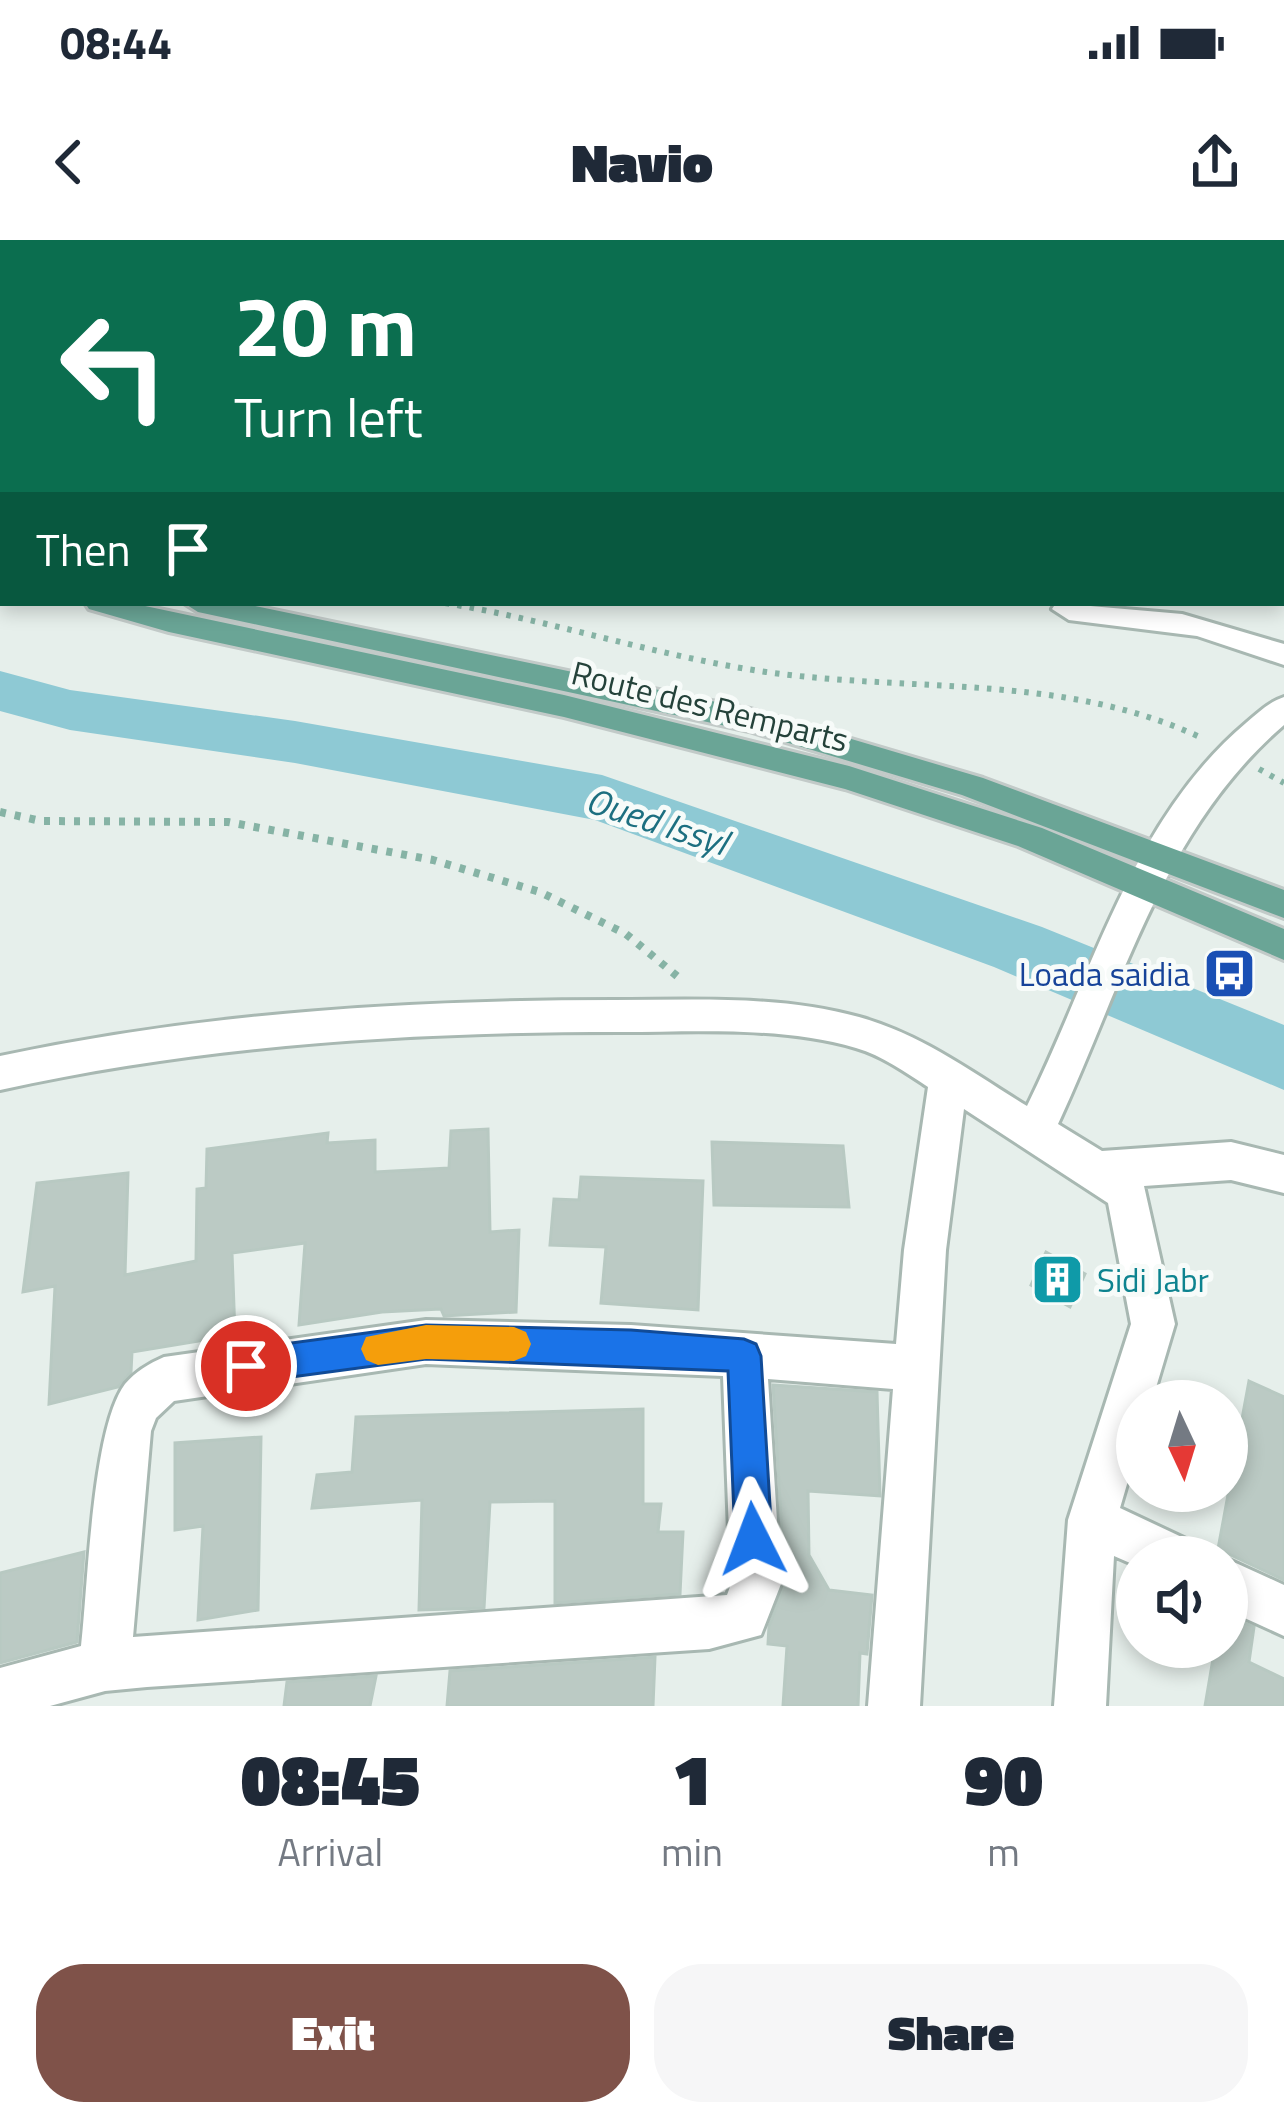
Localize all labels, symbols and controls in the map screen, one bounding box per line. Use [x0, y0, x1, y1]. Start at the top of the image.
text: 08:44 [60, 8, 172, 76]
text: Navio [571, 121, 713, 203]
icon: back [36, 129, 102, 195]
icon: share [1182, 129, 1248, 195]
text: 20 m [234, 261, 417, 389]
icon: left [36, 288, 192, 444]
text: Turn left [234, 376, 423, 458]
text: Then [36, 515, 131, 583]
icon: arrive [155, 516, 221, 582]
street label: Route des Remparts [566, 647, 854, 765]
water label: Oued Issyl [579, 772, 739, 871]
bus stop icon: Loada saidia [1201, 946, 1257, 1002]
place label: Loada saidia [1019, 949, 1190, 999]
building icon: Sidi Jabr [1030, 1252, 1086, 1308]
place label: Sidi Jabr [1097, 1255, 1209, 1305]
pin [195, 1315, 297, 1417]
icon: arrive [213, 1333, 279, 1399]
north arrow [1116, 1380, 1248, 1512]
map controls [1116, 1380, 1248, 1668]
position arrow [690, 1476, 816, 1602]
button: sound [1116, 1536, 1248, 1668]
text: 08:45 [241, 1723, 420, 1833]
text: 1 [672, 1723, 712, 1833]
text: 90 [964, 1723, 1043, 1833]
text: Arrival [278, 1822, 383, 1881]
text: min [661, 1822, 723, 1881]
text: m [987, 1822, 1020, 1881]
button: Exit [36, 1964, 630, 2102]
button: Share [654, 1964, 1248, 2102]

